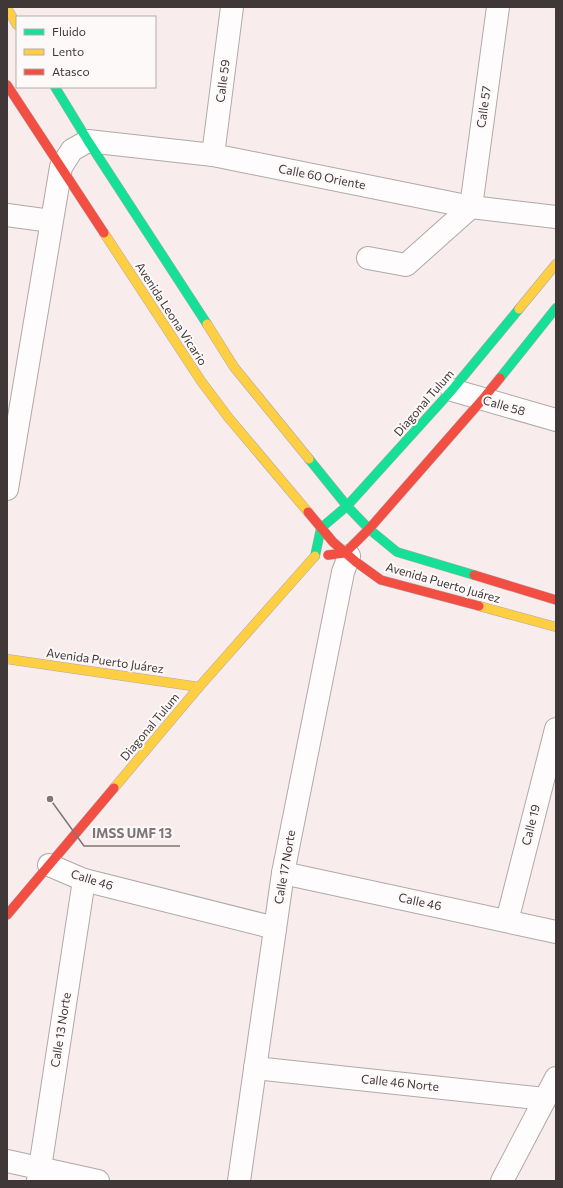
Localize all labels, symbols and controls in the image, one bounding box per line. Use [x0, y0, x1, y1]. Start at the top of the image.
legend [16, 16, 156, 88]
text: Fluido [52, 24, 86, 38]
text: Lento [52, 44, 84, 58]
street label: Calle 59 [212, 58, 232, 103]
text: Atasco [52, 64, 90, 78]
street label: Calle 57 [473, 85, 493, 129]
street label: Calle 60 Oriente [277, 161, 367, 191]
street label: Avenida Leona Vicario [133, 259, 210, 368]
street label: Diagonal Tulum [390, 366, 456, 439]
street label: Calle 58 [481, 392, 527, 418]
street label: Avenida Puerto Juárez [384, 559, 502, 606]
street label: Avenida Puerto Juárez [45, 645, 165, 676]
street label: Diagonal Tulum [117, 690, 182, 763]
street label: Calle 19 [518, 803, 542, 847]
callout: IMSS UMF 13 [84, 821, 180, 846]
text: IMSS UMF 13 [92, 825, 172, 841]
street label: Calle 17 Norte [271, 829, 297, 905]
street label: Calle 46 [69, 866, 115, 892]
street label: Calle 46 [397, 890, 443, 912]
street label: Calle 13 Norte [47, 991, 73, 1068]
street label: Calle 46 Norte [360, 1071, 440, 1093]

